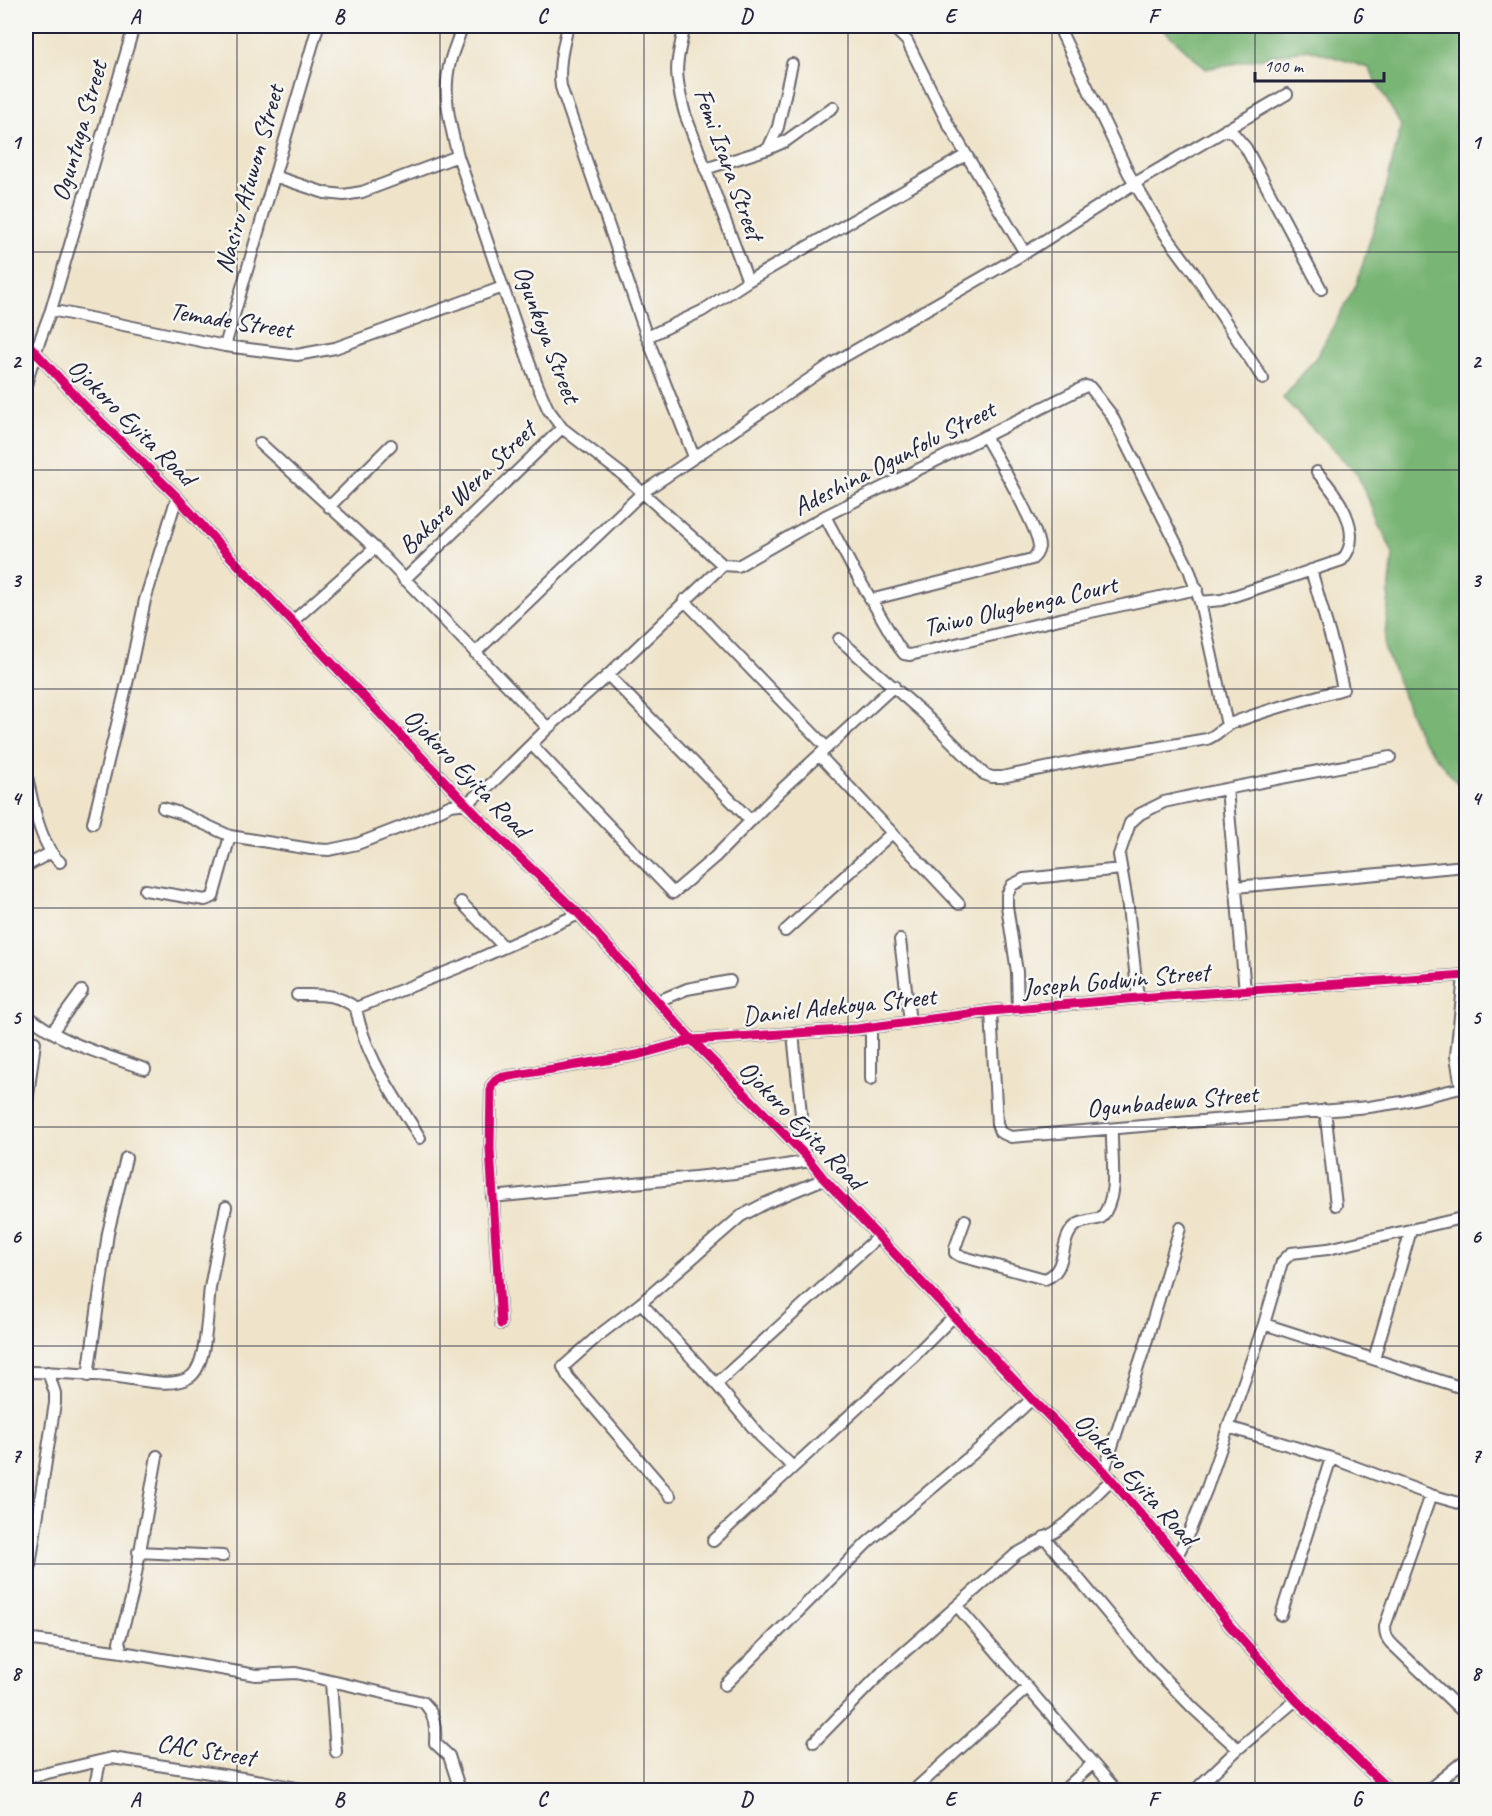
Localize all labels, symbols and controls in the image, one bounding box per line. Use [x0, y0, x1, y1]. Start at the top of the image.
text: A [130, 4, 142, 29]
text: B [334, 4, 346, 29]
text: C [537, 4, 549, 29]
text: D [740, 4, 754, 29]
text: E [945, 4, 959, 29]
text: F [1148, 4, 1162, 29]
text: G [1352, 4, 1365, 29]
scale bar [1255, 45, 1384, 83]
street label: Oguntuga Street [43, 55, 115, 205]
text: 100 m [1264, 55, 1305, 77]
street label: Nasiru Atuwon Street [206, 79, 292, 277]
street label: Femi Isara Street [686, 84, 773, 248]
text: 1 [12, 130, 23, 155]
text: 1 [1472, 130, 1483, 155]
street label: Ogunkoya Street [506, 261, 589, 410]
street label: Temade Street [167, 294, 297, 346]
text: 2 [12, 349, 23, 374]
text: 2 [1472, 349, 1483, 374]
street label: Ojokoro Eyita Road [61, 351, 206, 496]
street label: Adeshina Ogunfolu Street [787, 392, 1003, 523]
street label: Bakare Wera Street [391, 412, 545, 562]
street label: Taiwo Olugbenga Court [920, 567, 1122, 644]
text: 3 [12, 568, 23, 593]
text: 3 [1472, 568, 1483, 593]
street label: Ojokoro Eyita Road [397, 701, 540, 848]
text: 4 [12, 786, 24, 811]
text: 4 [1472, 786, 1484, 811]
street label: Joseph Godwin Street [1019, 955, 1214, 1005]
street label: Daniel Adekoya Street [741, 979, 940, 1033]
text: 5 [12, 1005, 23, 1030]
text: 5 [1472, 1005, 1483, 1030]
street label: Ojokoro Eyita Road [732, 1053, 875, 1200]
street label: Ogunbadewa Street [1085, 1077, 1261, 1125]
text: 6 [11, 1224, 22, 1249]
text: 6 [1471, 1224, 1482, 1249]
street label: Ojokoro Eyita Road [1067, 1405, 1207, 1555]
text: 7 [12, 1443, 23, 1468]
text: 7 [1472, 1443, 1483, 1468]
text: 8 [12, 1661, 24, 1686]
text: 8 [1472, 1661, 1484, 1686]
street label: CAC Street [155, 1726, 261, 1775]
text: A [130, 1787, 142, 1812]
text: B [334, 1787, 346, 1812]
text: C [537, 1787, 549, 1812]
text: D [740, 1787, 754, 1812]
text: E [945, 1787, 959, 1812]
text: F [1148, 1787, 1162, 1812]
text: G [1352, 1787, 1365, 1812]

